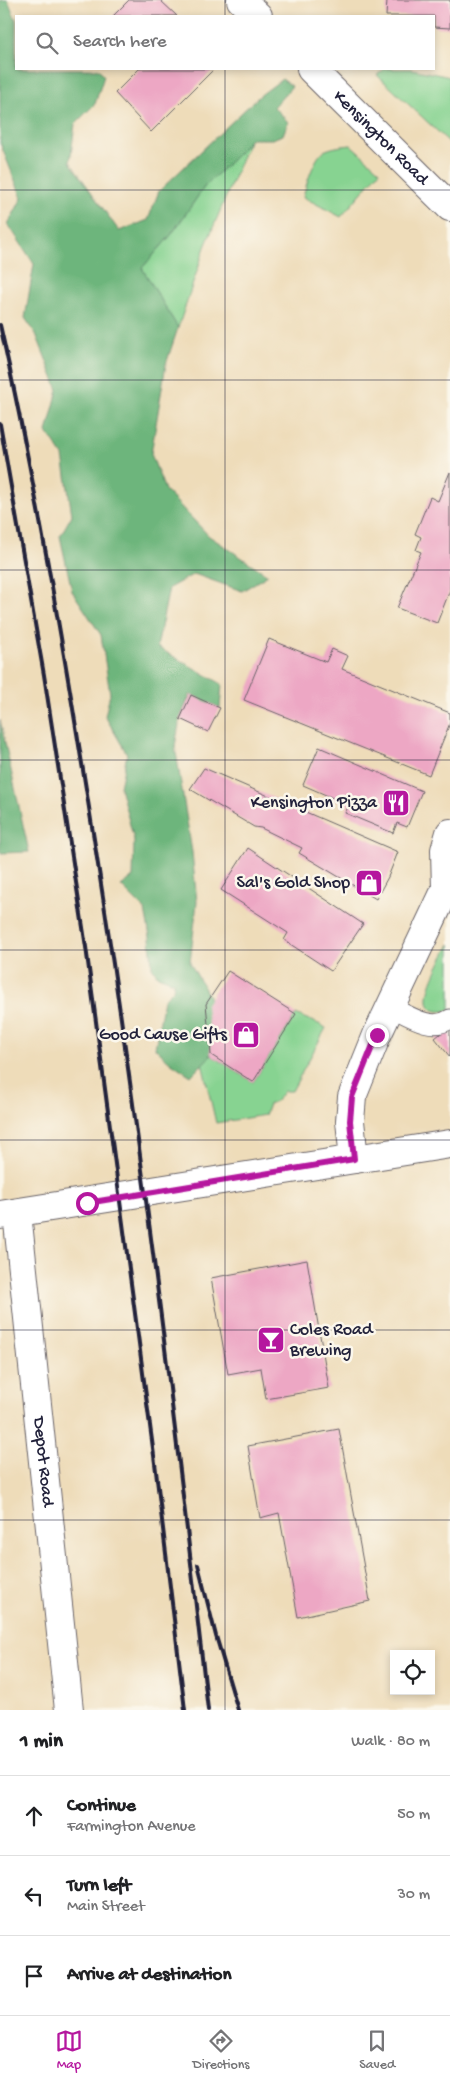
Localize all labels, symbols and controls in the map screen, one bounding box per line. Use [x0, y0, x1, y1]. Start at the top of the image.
search box [15, 15, 435, 70]
icon: search [33, 29, 61, 57]
text: Search here [73, 31, 167, 54]
street label: Kensington Road [328, 86, 434, 191]
restaurant icon: Kensington Pizza [381, 788, 411, 818]
place label: Kensington Pizza [251, 793, 378, 814]
shop icon: Sal's Gold Shop [354, 868, 384, 898]
place label: Sal's Gold Shop [237, 873, 350, 894]
shop icon: Good Cause Gifts [231, 1020, 261, 1050]
route end [366, 1024, 389, 1047]
place label: Good Cause Gifts [99, 1025, 228, 1046]
route start [76, 1192, 99, 1215]
place label: Coles Road Brewing [289, 1320, 374, 1362]
bar icon: Coles Road Brewing [256, 1325, 286, 1355]
street label: Depot Road [28, 1415, 58, 1509]
map controls [390, 1650, 435, 1695]
button: locate [390, 1650, 435, 1695]
text: 1 min [20, 1730, 63, 1755]
text: Walk · 80 m [351, 1733, 430, 1752]
text: Continue [67, 1795, 136, 1818]
icon: ahead [20, 1802, 48, 1830]
text: 50 m [397, 1806, 430, 1825]
text: Farmington Avenue [67, 1818, 196, 1837]
text: Turn left [67, 1875, 131, 1898]
icon: left [20, 1882, 48, 1910]
text: 30 m [397, 1886, 430, 1905]
text: Main Street [67, 1898, 145, 1917]
icon: arrive [20, 1962, 48, 1990]
text: Arrive at destination [67, 1964, 231, 1987]
tab: Map [55, 2027, 83, 2074]
tab: Directions [193, 2027, 250, 2074]
tab: Saved [359, 2027, 395, 2074]

